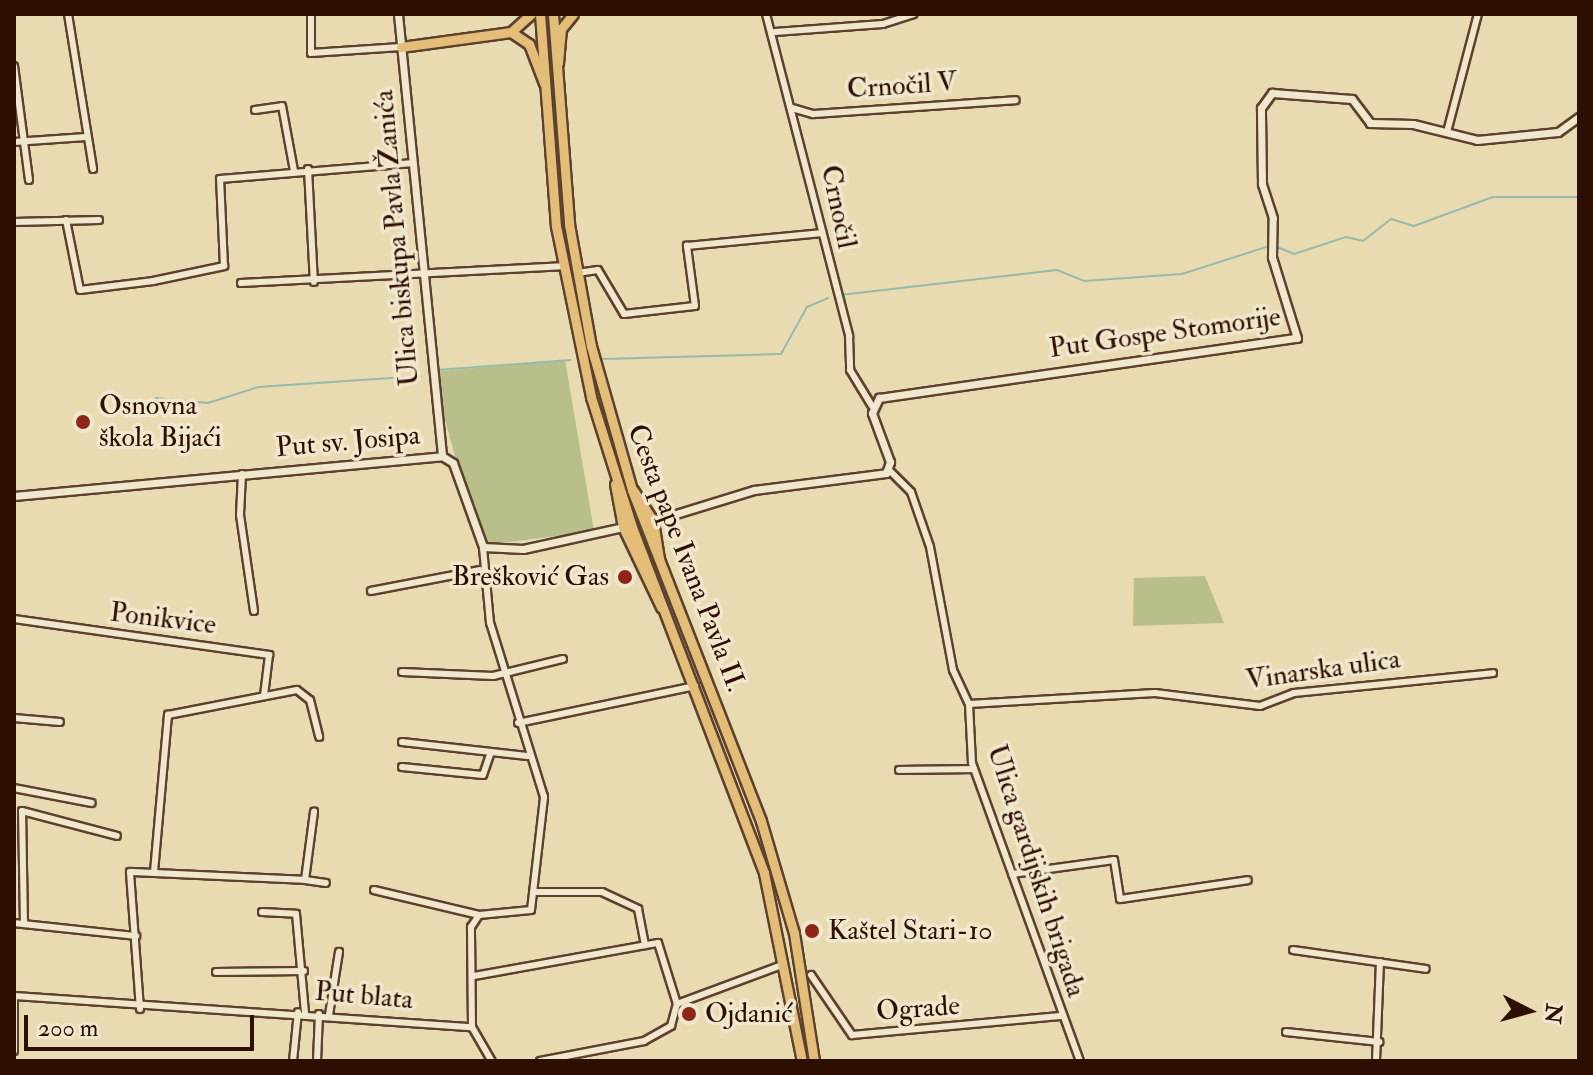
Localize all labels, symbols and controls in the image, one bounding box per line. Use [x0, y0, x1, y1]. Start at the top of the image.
street label: Crnočil V [846, 65, 958, 107]
street label: Ulica biskupa Pavla Žanića [367, 89, 427, 387]
street label: Crnočil [813, 162, 863, 252]
street label: Put Gospe Stomorije [1047, 300, 1283, 366]
place label: Osnovna škola Bijaći [99, 389, 222, 455]
marker: Osnovna škola Bijaći [74, 413, 92, 431]
street label: Put sv. Josipa [274, 419, 422, 465]
street label: Cesta pape Ivana Pavla II. [620, 420, 752, 696]
place label: Brešković Gas [452, 560, 609, 594]
marker: Brešković Gas [616, 568, 634, 586]
street label: Ponikvice [108, 596, 218, 642]
street label: Vinarska ulica [1244, 643, 1402, 697]
street label: Ulica gardijskih brigada [979, 741, 1093, 1001]
place label: Kaštel Stari-10 [828, 914, 993, 948]
marker: Kaštel Stari-10 [803, 922, 821, 940]
north arrow [1489, 971, 1569, 1051]
street label: Put blata [313, 975, 415, 1017]
street label: Ograde [875, 989, 961, 1029]
place label: Ojdanić [705, 997, 793, 1031]
scale bar [28, 999, 258, 1049]
text: N [1538, 1002, 1568, 1025]
marker: Ojdanić [680, 1005, 698, 1023]
text: 200 m [38, 1013, 98, 1044]

